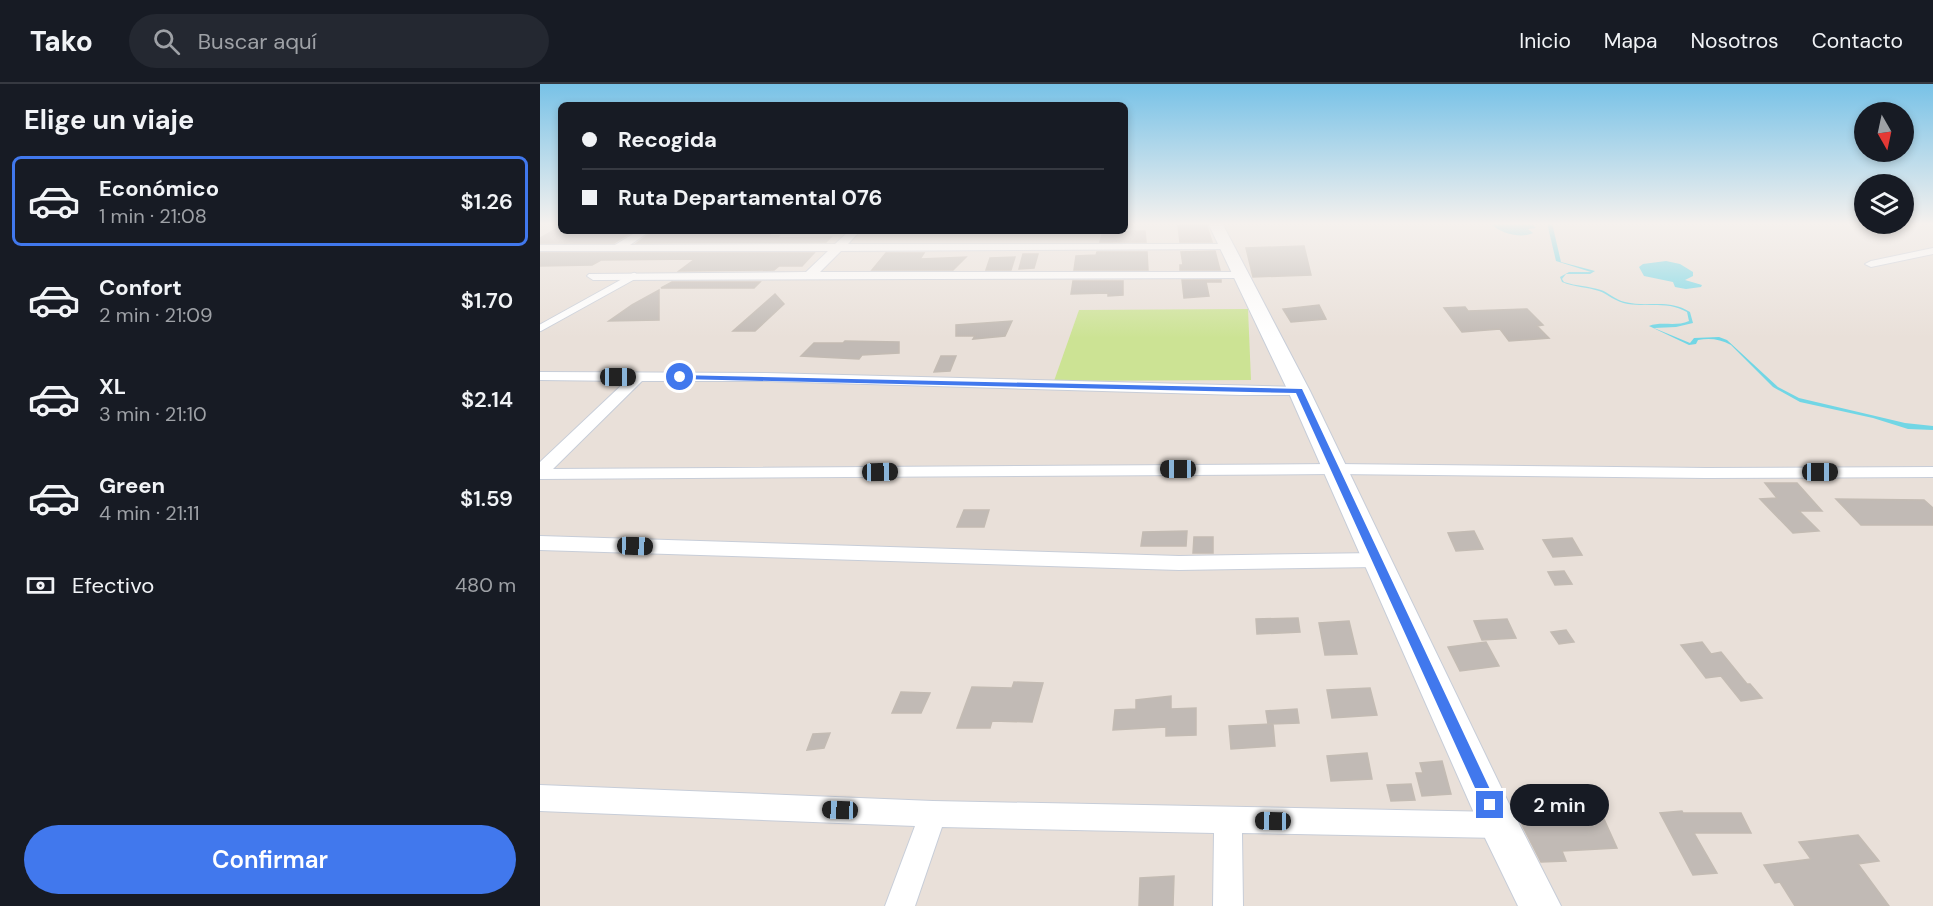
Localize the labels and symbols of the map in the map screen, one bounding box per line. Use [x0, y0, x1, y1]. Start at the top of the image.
north arrow [1854, 102, 1914, 162]
route start [666, 363, 693, 390]
car [600, 368, 636, 386]
car [1160, 460, 1196, 478]
car [862, 463, 898, 481]
car [1802, 463, 1838, 481]
car [617, 536, 653, 556]
callout: 2 min [1511, 784, 1610, 826]
route end [1476, 791, 1503, 818]
car [822, 800, 858, 820]
car [1255, 812, 1291, 830]

